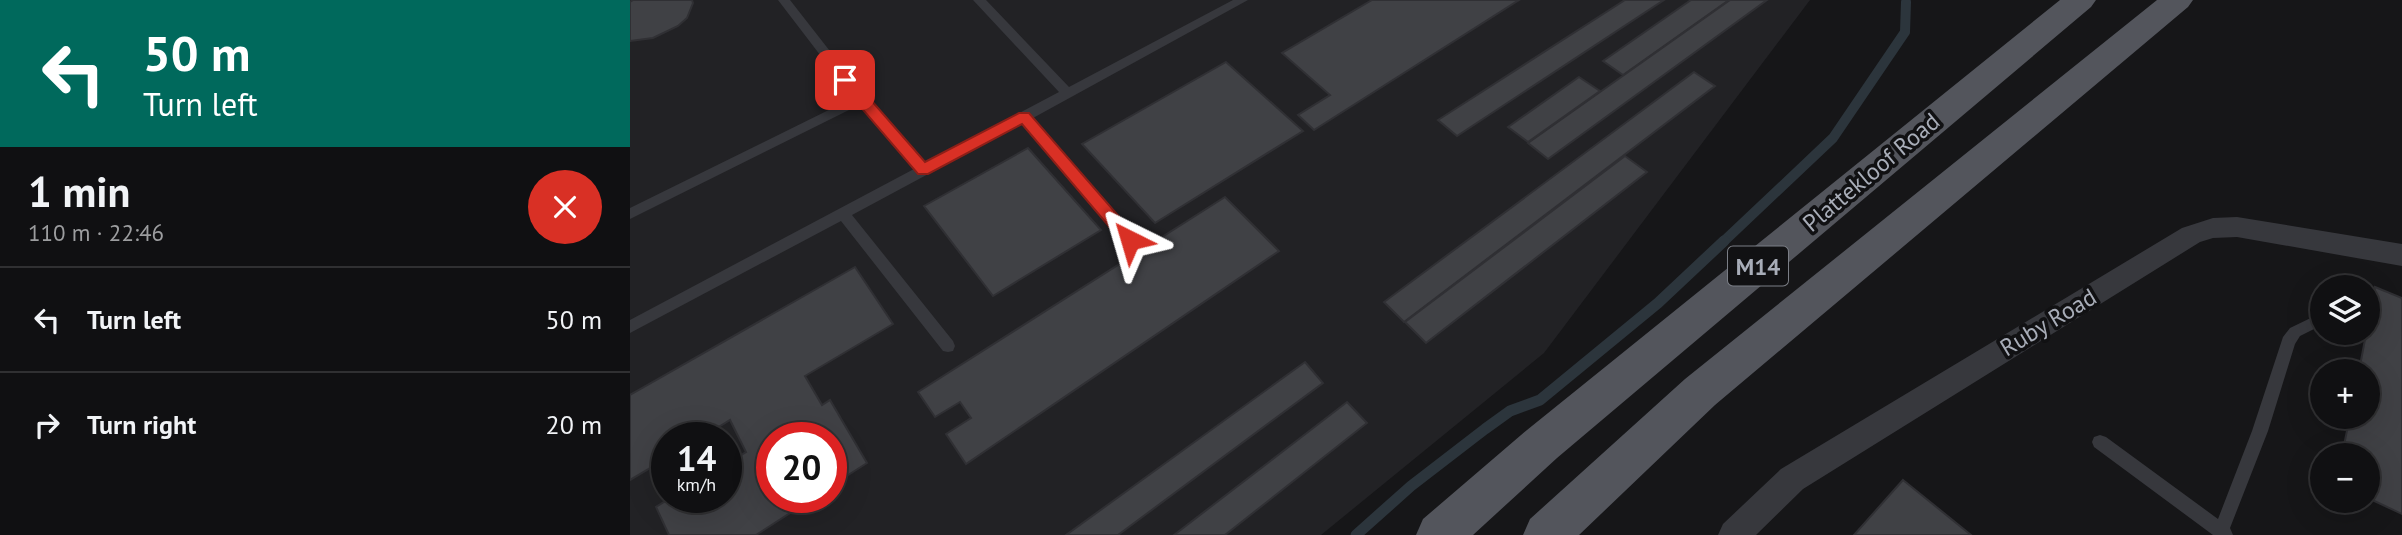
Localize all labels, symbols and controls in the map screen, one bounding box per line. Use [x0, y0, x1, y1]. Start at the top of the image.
text: 50 m [143, 21, 250, 85]
icon: left [28, 28, 119, 119]
pin [815, 50, 875, 110]
icon: arrive [826, 61, 864, 99]
text: Turn left [143, 83, 258, 125]
street label: Plattekloof Road [1796, 106, 1946, 238]
text: 1 min [28, 164, 130, 219]
button: close [528, 170, 602, 244]
position arrow [1093, 203, 1167, 277]
text: 110 m · 22:46 [28, 218, 164, 247]
road number: M14 [1728, 246, 1788, 286]
map controls [2310, 275, 2380, 513]
button: layers [2310, 275, 2380, 345]
street label: Ruby Road [1994, 281, 2102, 363]
icon: left [28, 301, 66, 339]
text: Turn left [87, 303, 181, 336]
text: 50 m [546, 303, 602, 336]
button: + [2310, 359, 2380, 429]
icon: right [28, 406, 66, 444]
text: Turn right [87, 408, 196, 441]
text: 20 m [546, 408, 602, 441]
speed limit sign: 20 [756, 422, 847, 513]
text: 14 [677, 435, 716, 481]
button: − [2310, 443, 2380, 513]
text: km/h [677, 473, 716, 496]

